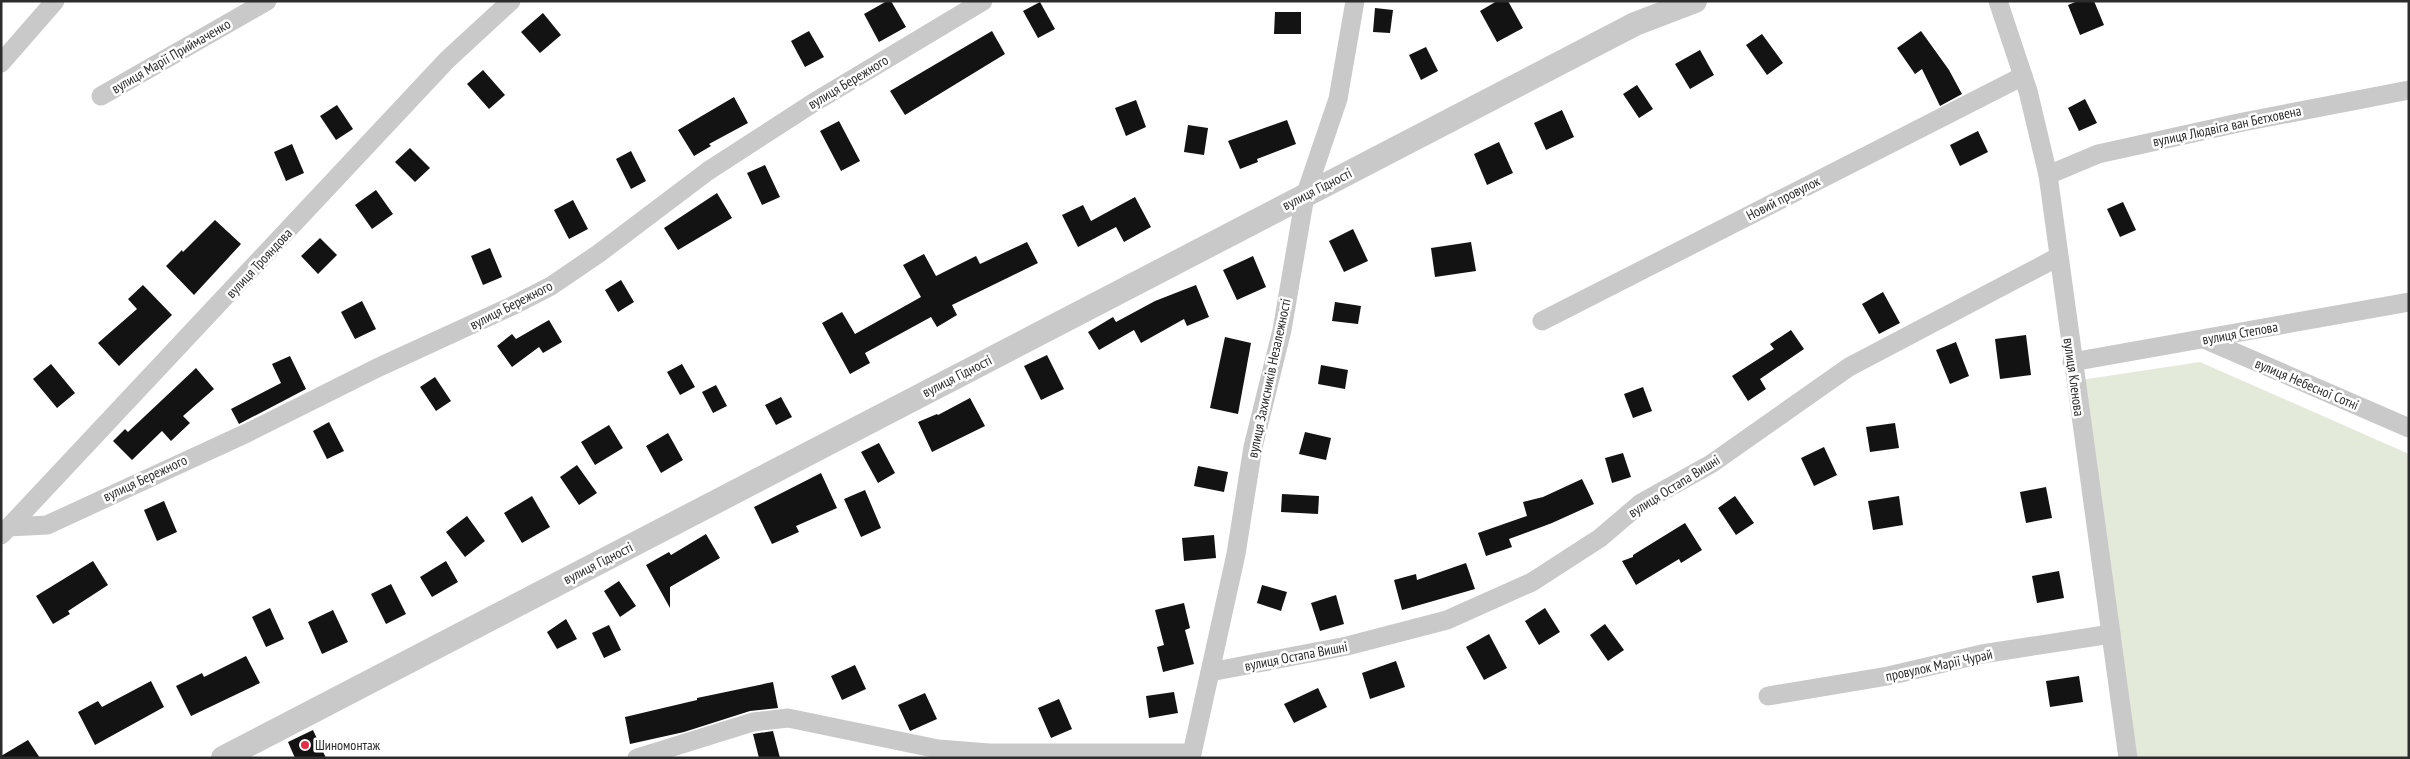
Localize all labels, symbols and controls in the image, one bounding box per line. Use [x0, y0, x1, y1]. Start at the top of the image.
street label: вулиця Марії Приймаченко [108, 15, 234, 97]
street label: вулиця Бережного [805, 51, 891, 113]
street label: вулиця Людвіга ван Бетховена [2151, 101, 2303, 151]
street label: вулиця Гідності [1279, 164, 1355, 214]
street label: Новий провулок [1743, 171, 1823, 224]
street label: вулиця Трояндова [222, 224, 296, 302]
street label: вулиця Бережного [467, 276, 555, 334]
street label: вулиця Захисників Незалежності [1243, 297, 1295, 459]
street label: вулиця Степова [2201, 318, 2279, 348]
street label: вулиця Кленова [2060, 337, 2088, 417]
street label: вулиця Гідності [919, 351, 995, 401]
street label: вулиця Небесної Сотні [2252, 354, 2362, 414]
street label: вулиця Бережного [100, 451, 190, 505]
street label: вулиця Остапа Вишні [1625, 451, 1723, 521]
street label: вулиця Гідності [560, 538, 636, 588]
street label: вулиця Остапа Вишні [1243, 637, 1349, 675]
street label: провулок Марії Чурай [1884, 645, 1994, 685]
place label: Шиномонтаж [315, 736, 381, 754]
marker: Шиномонтаж [299, 739, 311, 751]

